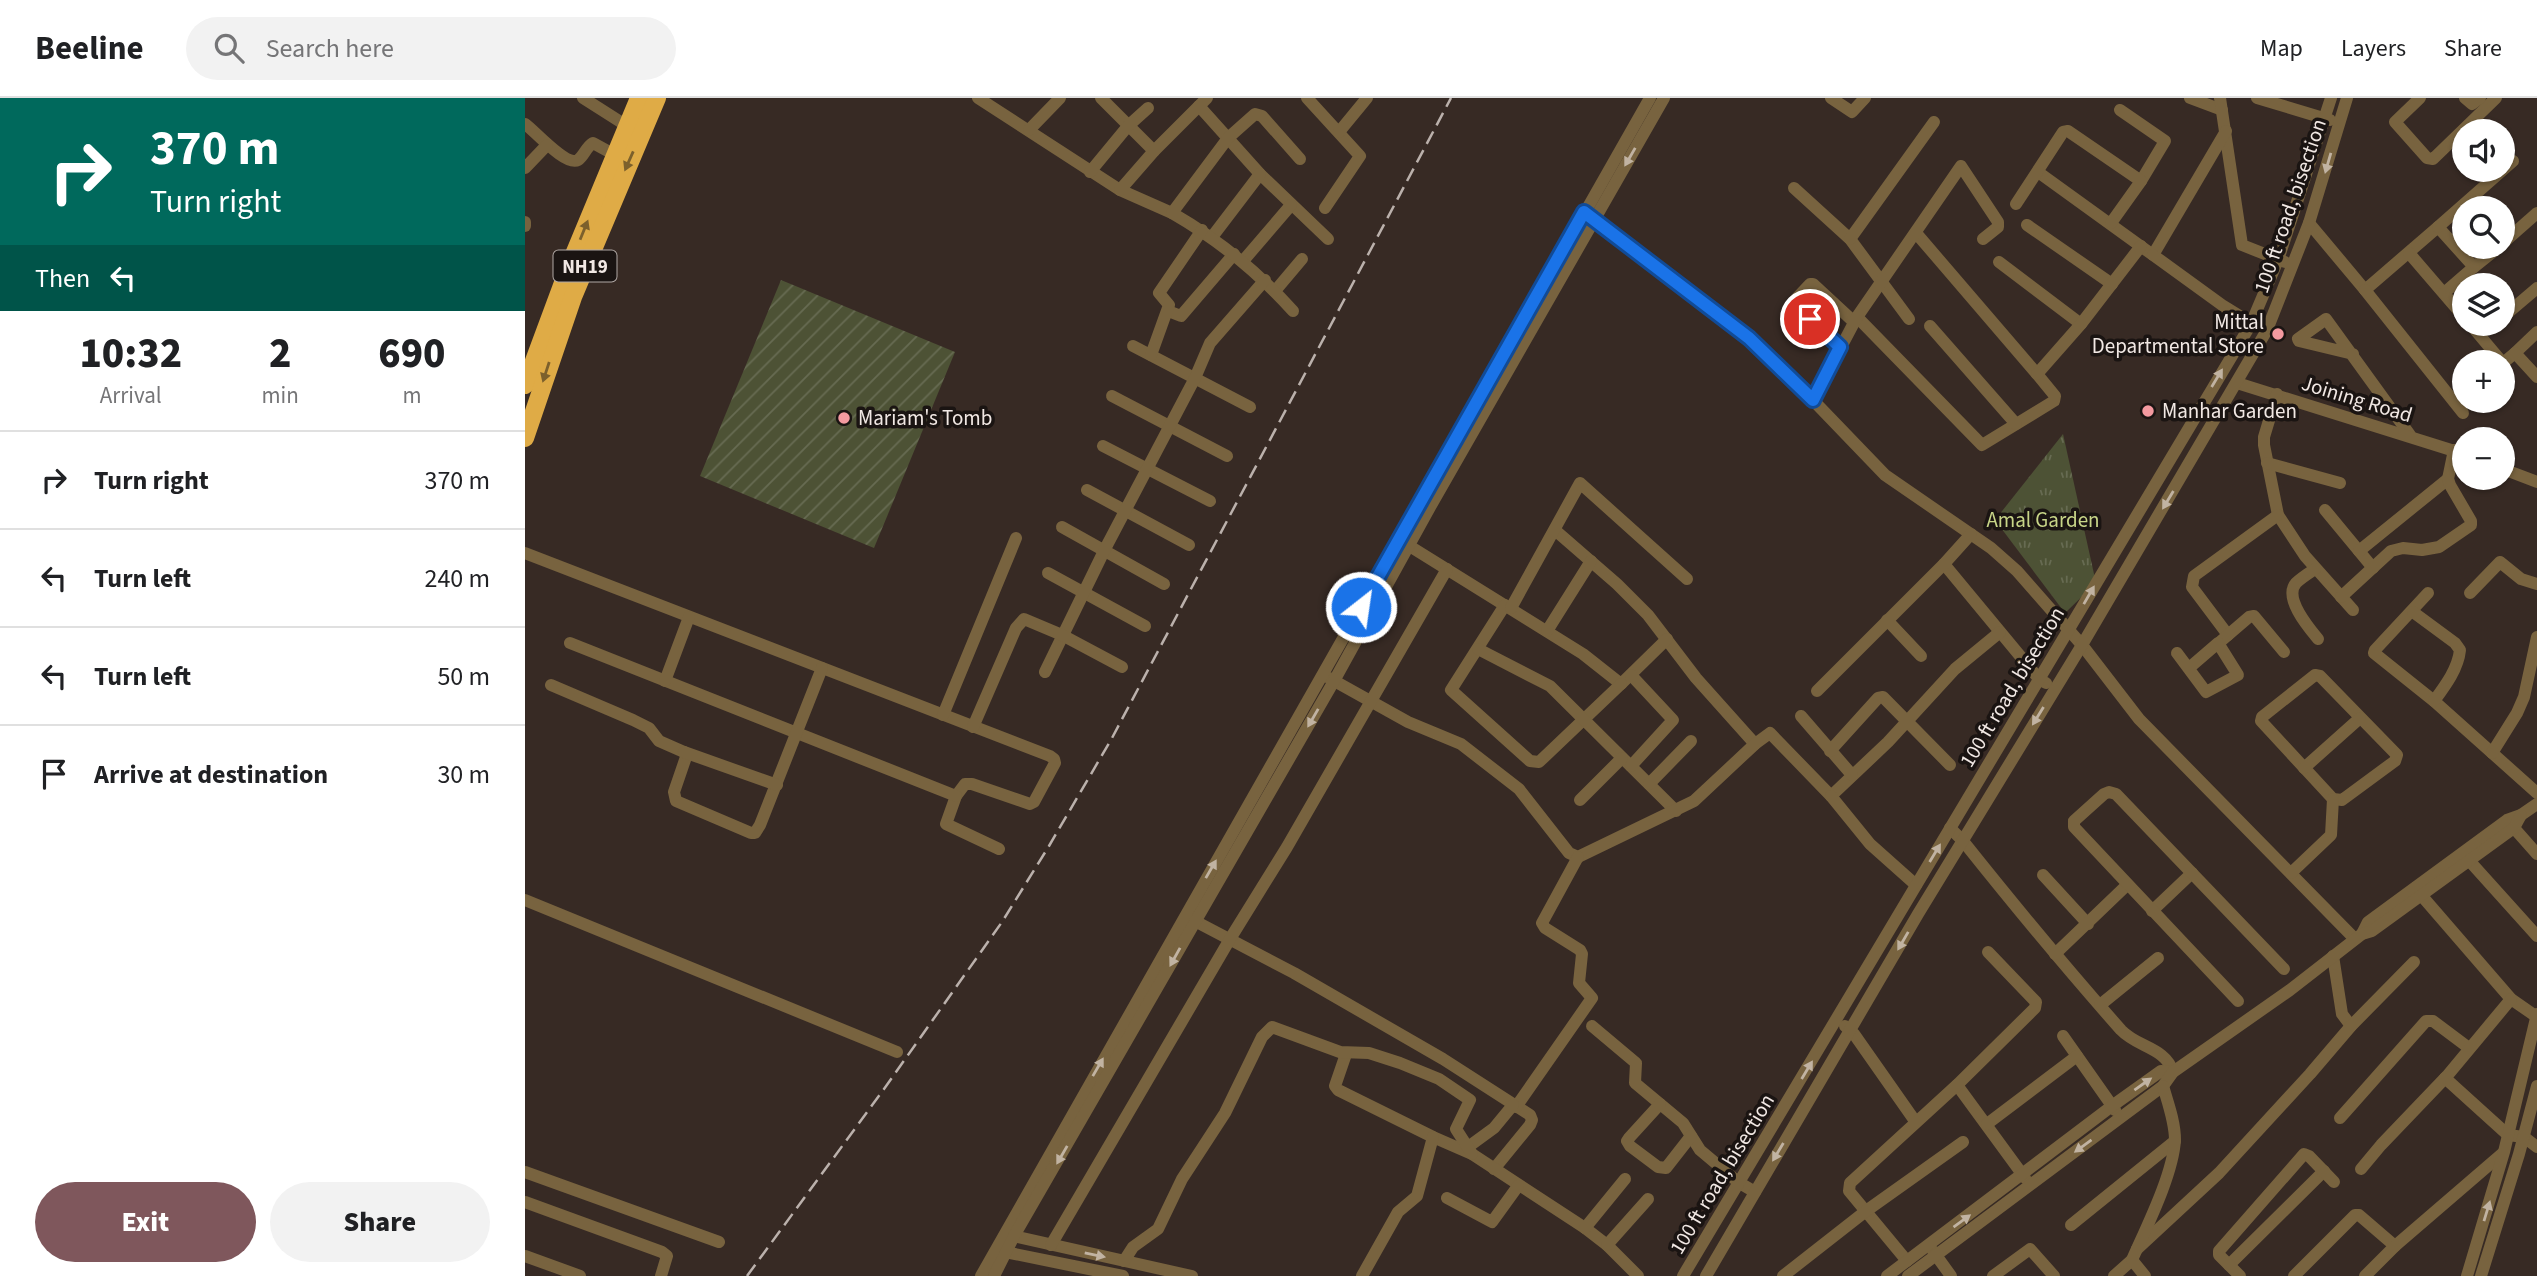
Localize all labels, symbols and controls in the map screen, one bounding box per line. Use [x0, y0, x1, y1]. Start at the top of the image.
search box [186, 17, 676, 80]
text: Beeline [35, 25, 144, 72]
icon: search [210, 29, 248, 67]
text: Search here [266, 30, 394, 67]
text: Map [2260, 31, 2303, 66]
text: Layers [2341, 31, 2406, 66]
text: Share [2444, 31, 2502, 66]
text: 370 m [150, 114, 279, 184]
street label: 100 ft road, bisection [2246, 115, 2334, 297]
map controls [2452, 119, 2515, 490]
button: sound [2452, 119, 2515, 182]
icon: right [35, 126, 126, 217]
one-way arrow [1624, 148, 1636, 167]
one-way arrow [623, 150, 634, 171]
one-way arrow [2322, 153, 2333, 175]
text: Turn right [150, 179, 281, 225]
button: search [2452, 196, 2515, 259]
one-way arrow [578, 220, 590, 240]
road number: NH19 [553, 250, 617, 282]
icon: left [104, 259, 142, 297]
text: Then [35, 260, 90, 297]
button: layers [2452, 273, 2515, 336]
pin [1780, 289, 1840, 349]
icon: arrive [1791, 300, 1829, 338]
place label: Mittal Departmental Store [2092, 307, 2264, 361]
text: 10:32 [79, 324, 182, 384]
text: 2 [269, 324, 291, 384]
text: 690 [378, 324, 446, 384]
marker: Mittal Departmental Store [2270, 326, 2286, 342]
button: + [2452, 350, 2515, 413]
one-way arrow [540, 362, 551, 383]
street label: Joining Road [2298, 368, 2416, 430]
one-way arrow [2211, 369, 2224, 388]
text: Arrival [100, 379, 162, 412]
text: min [262, 379, 299, 412]
text: m [402, 379, 421, 412]
place label: Manhar Garden [2162, 396, 2297, 426]
place label: Mariam's Tomb [858, 403, 992, 433]
marker: Manhar Garden [2140, 403, 2156, 419]
marker: Mariam's Tomb [836, 410, 852, 426]
button: − [2452, 427, 2515, 490]
icon: right [35, 461, 73, 499]
text: Turn right [94, 462, 209, 499]
text: 370 m [424, 462, 490, 499]
one-way arrow [2162, 491, 2174, 510]
park label: Amal Garden [1986, 505, 2100, 535]
icon: left [35, 559, 73, 597]
text: Turn left [94, 560, 191, 597]
text: 240 m [424, 560, 490, 597]
position arrow [1324, 570, 1398, 644]
one-way arrow [2083, 585, 2095, 605]
street label: 100 ft road, bisection [1952, 601, 2072, 773]
icon: left [35, 657, 73, 695]
text: Turn left [94, 658, 191, 695]
text: 50 m [437, 658, 490, 695]
one-way arrow [2032, 707, 2045, 726]
one-way arrow [1307, 708, 1319, 727]
icon: arrive [35, 755, 73, 793]
text: Arrive at destination [94, 756, 328, 793]
text: 30 m [437, 756, 490, 793]
one-way arrow [1929, 844, 1941, 863]
one-way arrow [1205, 860, 1217, 879]
one-way arrow [1896, 932, 1909, 951]
one-way arrow [1169, 947, 1181, 967]
one-way arrow [1092, 1057, 1104, 1077]
one-way arrow [1800, 1061, 1813, 1080]
one-way arrow [2134, 1077, 2152, 1091]
street label: 100 ft road, bisection [1662, 1088, 1782, 1260]
one-way arrow [2074, 1138, 2092, 1152]
one-way arrow [1772, 1142, 1784, 1161]
one-way arrow [1056, 1145, 1068, 1164]
button: Exit [35, 1182, 256, 1262]
button: Share [270, 1182, 490, 1262]
one-way arrow [2482, 1200, 2492, 1221]
one-way arrow [1953, 1214, 1971, 1228]
one-way arrow [1084, 1249, 1106, 1260]

